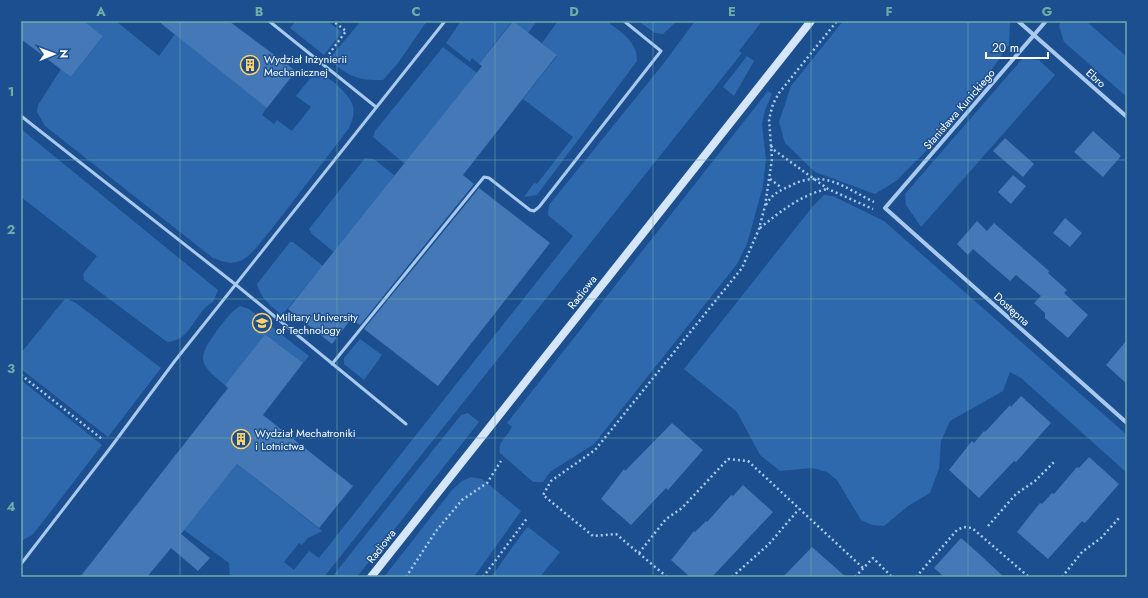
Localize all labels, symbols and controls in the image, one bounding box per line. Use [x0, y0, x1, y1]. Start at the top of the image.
text: A [95, 2, 106, 21]
text: B [255, 2, 264, 21]
text: C [411, 2, 421, 21]
text: D [569, 2, 579, 21]
text: E [728, 2, 736, 21]
text: F [885, 2, 893, 21]
text: G [1042, 2, 1053, 21]
north arrow [34, 34, 74, 74]
scale bar [986, 34, 1048, 60]
text: 20 m [992, 39, 1019, 57]
text: N [56, 49, 72, 58]
place label: Wydział Inżynierii Mechanicznej [264, 51, 347, 80]
building icon: Wydział Inżynierii Mechanicznej [239, 54, 261, 76]
street label: Stanisława Kunickiego [919, 65, 999, 153]
street label: Ebro [1082, 65, 1110, 91]
text: 1 [8, 82, 14, 101]
text: 2 [7, 220, 15, 239]
street label: Radiowa [564, 272, 600, 312]
street label: Dostępna [990, 288, 1034, 330]
place label: Military University of Technology [276, 309, 358, 338]
school or university icon: Military University of Technology [251, 312, 273, 334]
text: 3 [7, 359, 15, 378]
place label: Wydział Mechatroniki i Lotnictwa [255, 425, 356, 454]
building icon: Wydział Mechatroniki i Lotnictwa [230, 428, 252, 450]
text: 4 [6, 497, 16, 516]
street label: Radiowa [363, 526, 399, 566]

